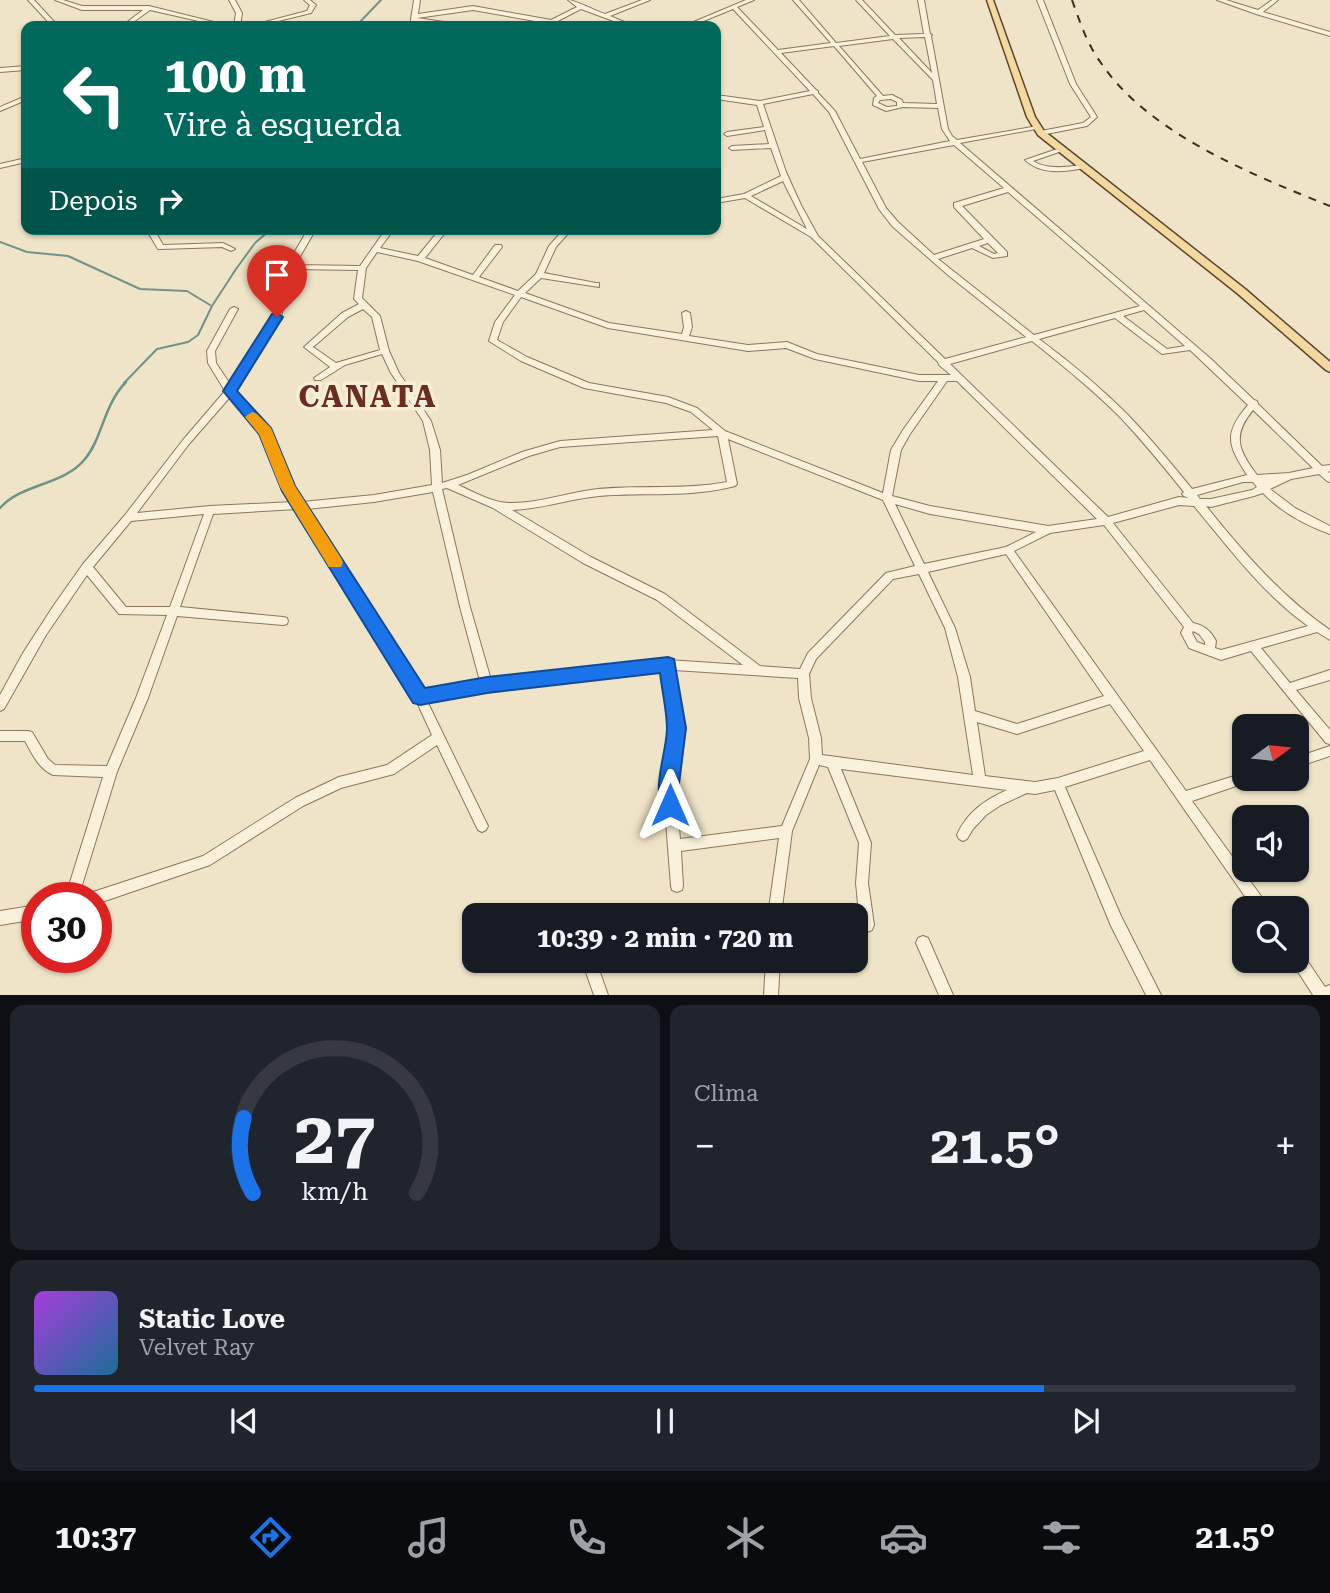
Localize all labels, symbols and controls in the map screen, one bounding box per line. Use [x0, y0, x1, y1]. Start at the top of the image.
text: 100 m [164, 47, 306, 104]
icon: left [49, 49, 140, 140]
text: Vire à esquerda [164, 106, 402, 144]
icon: right [151, 182, 189, 220]
text: Depois [49, 186, 137, 216]
pin [247, 245, 307, 317]
icon: arrive [258, 256, 296, 294]
district label: CANATA [298, 379, 438, 414]
north arrow [1232, 714, 1309, 791]
map controls [1232, 714, 1309, 973]
position arrow [633, 768, 707, 842]
button: sound [1232, 805, 1309, 882]
speed limit sign: 30 [21, 882, 112, 973]
button: search [1232, 896, 1309, 973]
text: 10:39 · 2 min · 720 m [537, 923, 793, 953]
text: Clima [694, 1080, 758, 1107]
text: 27 [294, 1097, 376, 1182]
text: 21.5° [930, 1115, 1060, 1176]
text: − [694, 1124, 715, 1168]
text: + [1275, 1124, 1296, 1168]
text: km/h [302, 1177, 368, 1206]
text: Static Love [139, 1304, 285, 1334]
text: Velvet Ray [139, 1334, 254, 1361]
icon: previous [225, 1402, 263, 1440]
icon: pause [646, 1402, 684, 1440]
icon: next [1067, 1402, 1105, 1440]
icon: directions [246, 1513, 295, 1562]
icon: music [404, 1513, 453, 1562]
icon: phone [562, 1513, 611, 1562]
icon: climate [721, 1513, 770, 1562]
icon: car [879, 1513, 928, 1562]
icon: filters [1037, 1513, 1086, 1562]
text: 10:37 [55, 1518, 136, 1556]
text: 21.5° [1196, 1518, 1275, 1556]

